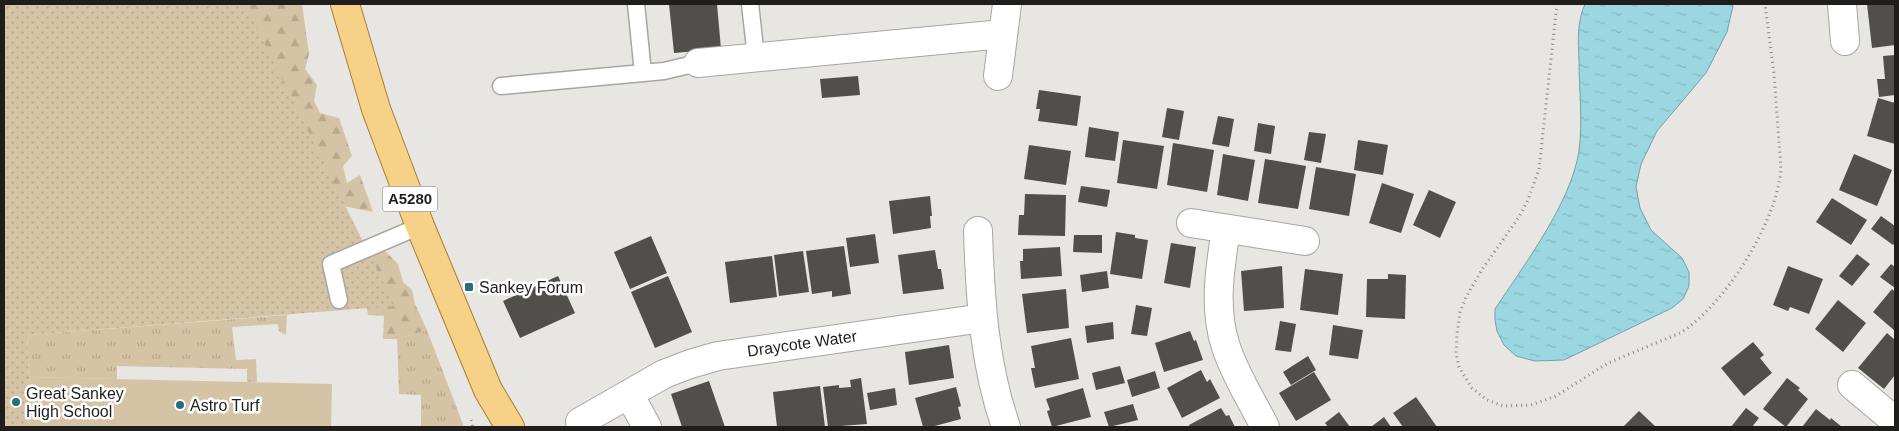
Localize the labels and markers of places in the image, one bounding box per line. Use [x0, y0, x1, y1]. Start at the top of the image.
place label: Sankey Forum [479, 279, 583, 296]
marker: Sankey Forum [463, 281, 475, 293]
place label: Great Sankey High School [26, 385, 124, 420]
marker: Great Sankey High School [10, 396, 22, 408]
place label: Astro Turf [190, 397, 260, 414]
marker: Astro Turf [174, 399, 186, 411]

